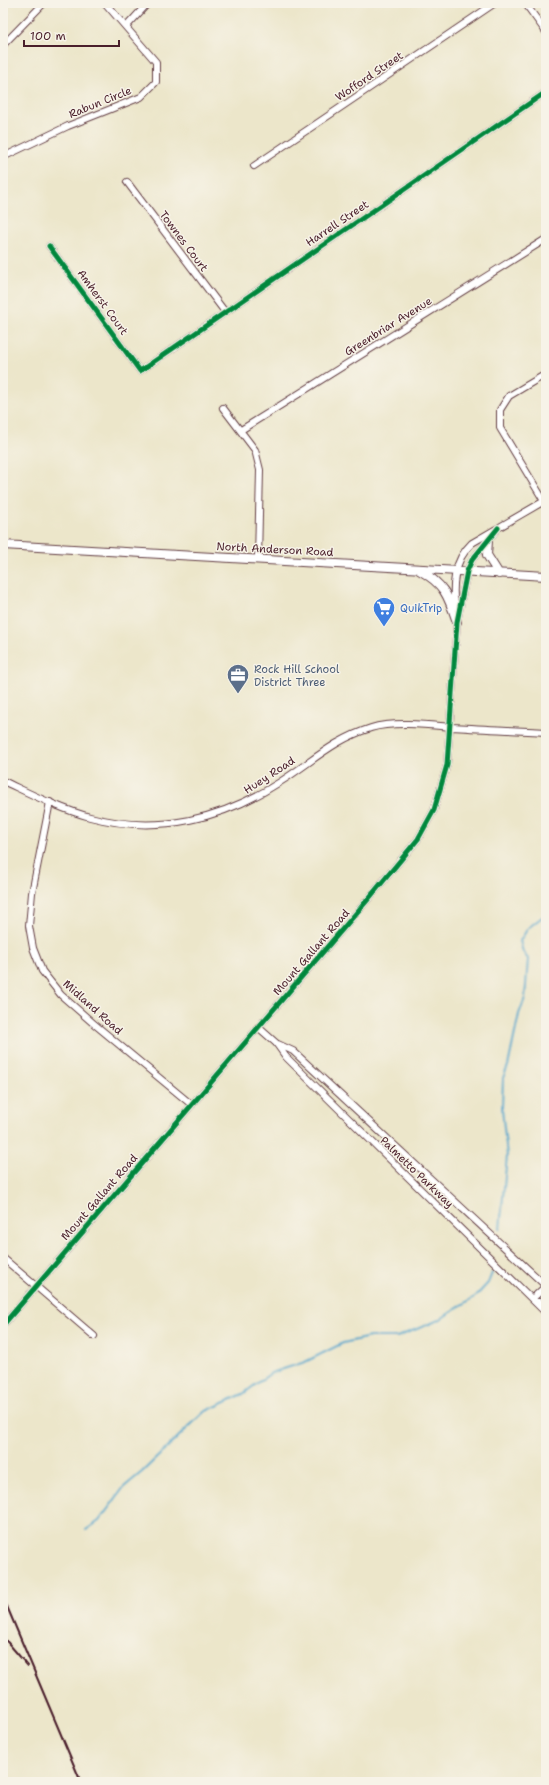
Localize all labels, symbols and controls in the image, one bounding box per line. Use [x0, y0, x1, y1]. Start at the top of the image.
scale bar [24, 22, 119, 48]
text: 100 m [30, 28, 66, 44]
street label: Wofford Street [332, 48, 406, 105]
street label: Rabun Circle [67, 83, 134, 122]
street label: Harrell Street [303, 197, 372, 250]
street label: Townes Court [156, 208, 212, 275]
street label: Amherst Court [74, 266, 132, 338]
street label: Greenbriar Avenue [342, 293, 435, 359]
street label: North Anderson Road [216, 539, 334, 560]
supermarket icon: QuikTrip [371, 595, 397, 628]
place label: QuikTrip [400, 601, 442, 616]
office icon: Rock Hill School District Three [225, 662, 251, 695]
place label: Rock Hill School District Three [254, 662, 340, 690]
street label: Huey Road [241, 753, 298, 798]
street label: Mount Gallant Road [270, 906, 353, 999]
street label: Midland Road [60, 977, 126, 1038]
street label: Palmetto Parkway [377, 1133, 457, 1211]
street label: Mount Gallant Road [58, 1151, 141, 1244]

